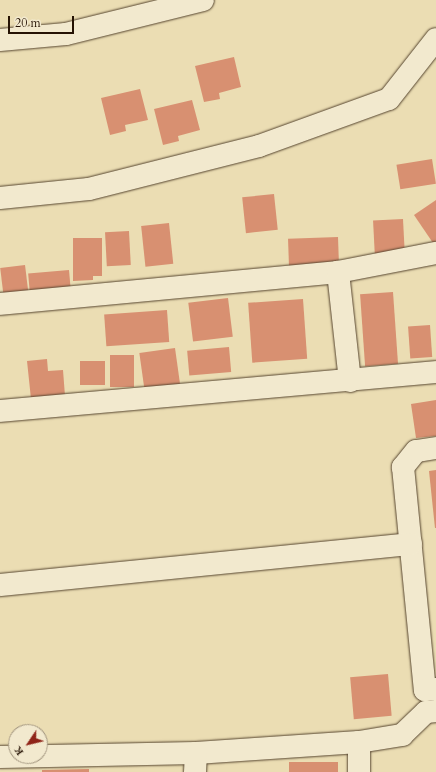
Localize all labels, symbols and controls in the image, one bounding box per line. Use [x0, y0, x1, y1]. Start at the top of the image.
scale bar [10, 8, 76, 34]
text: 20 m [15, 15, 41, 31]
north arrow [8, 724, 48, 764]
text: K [10, 743, 27, 759]

